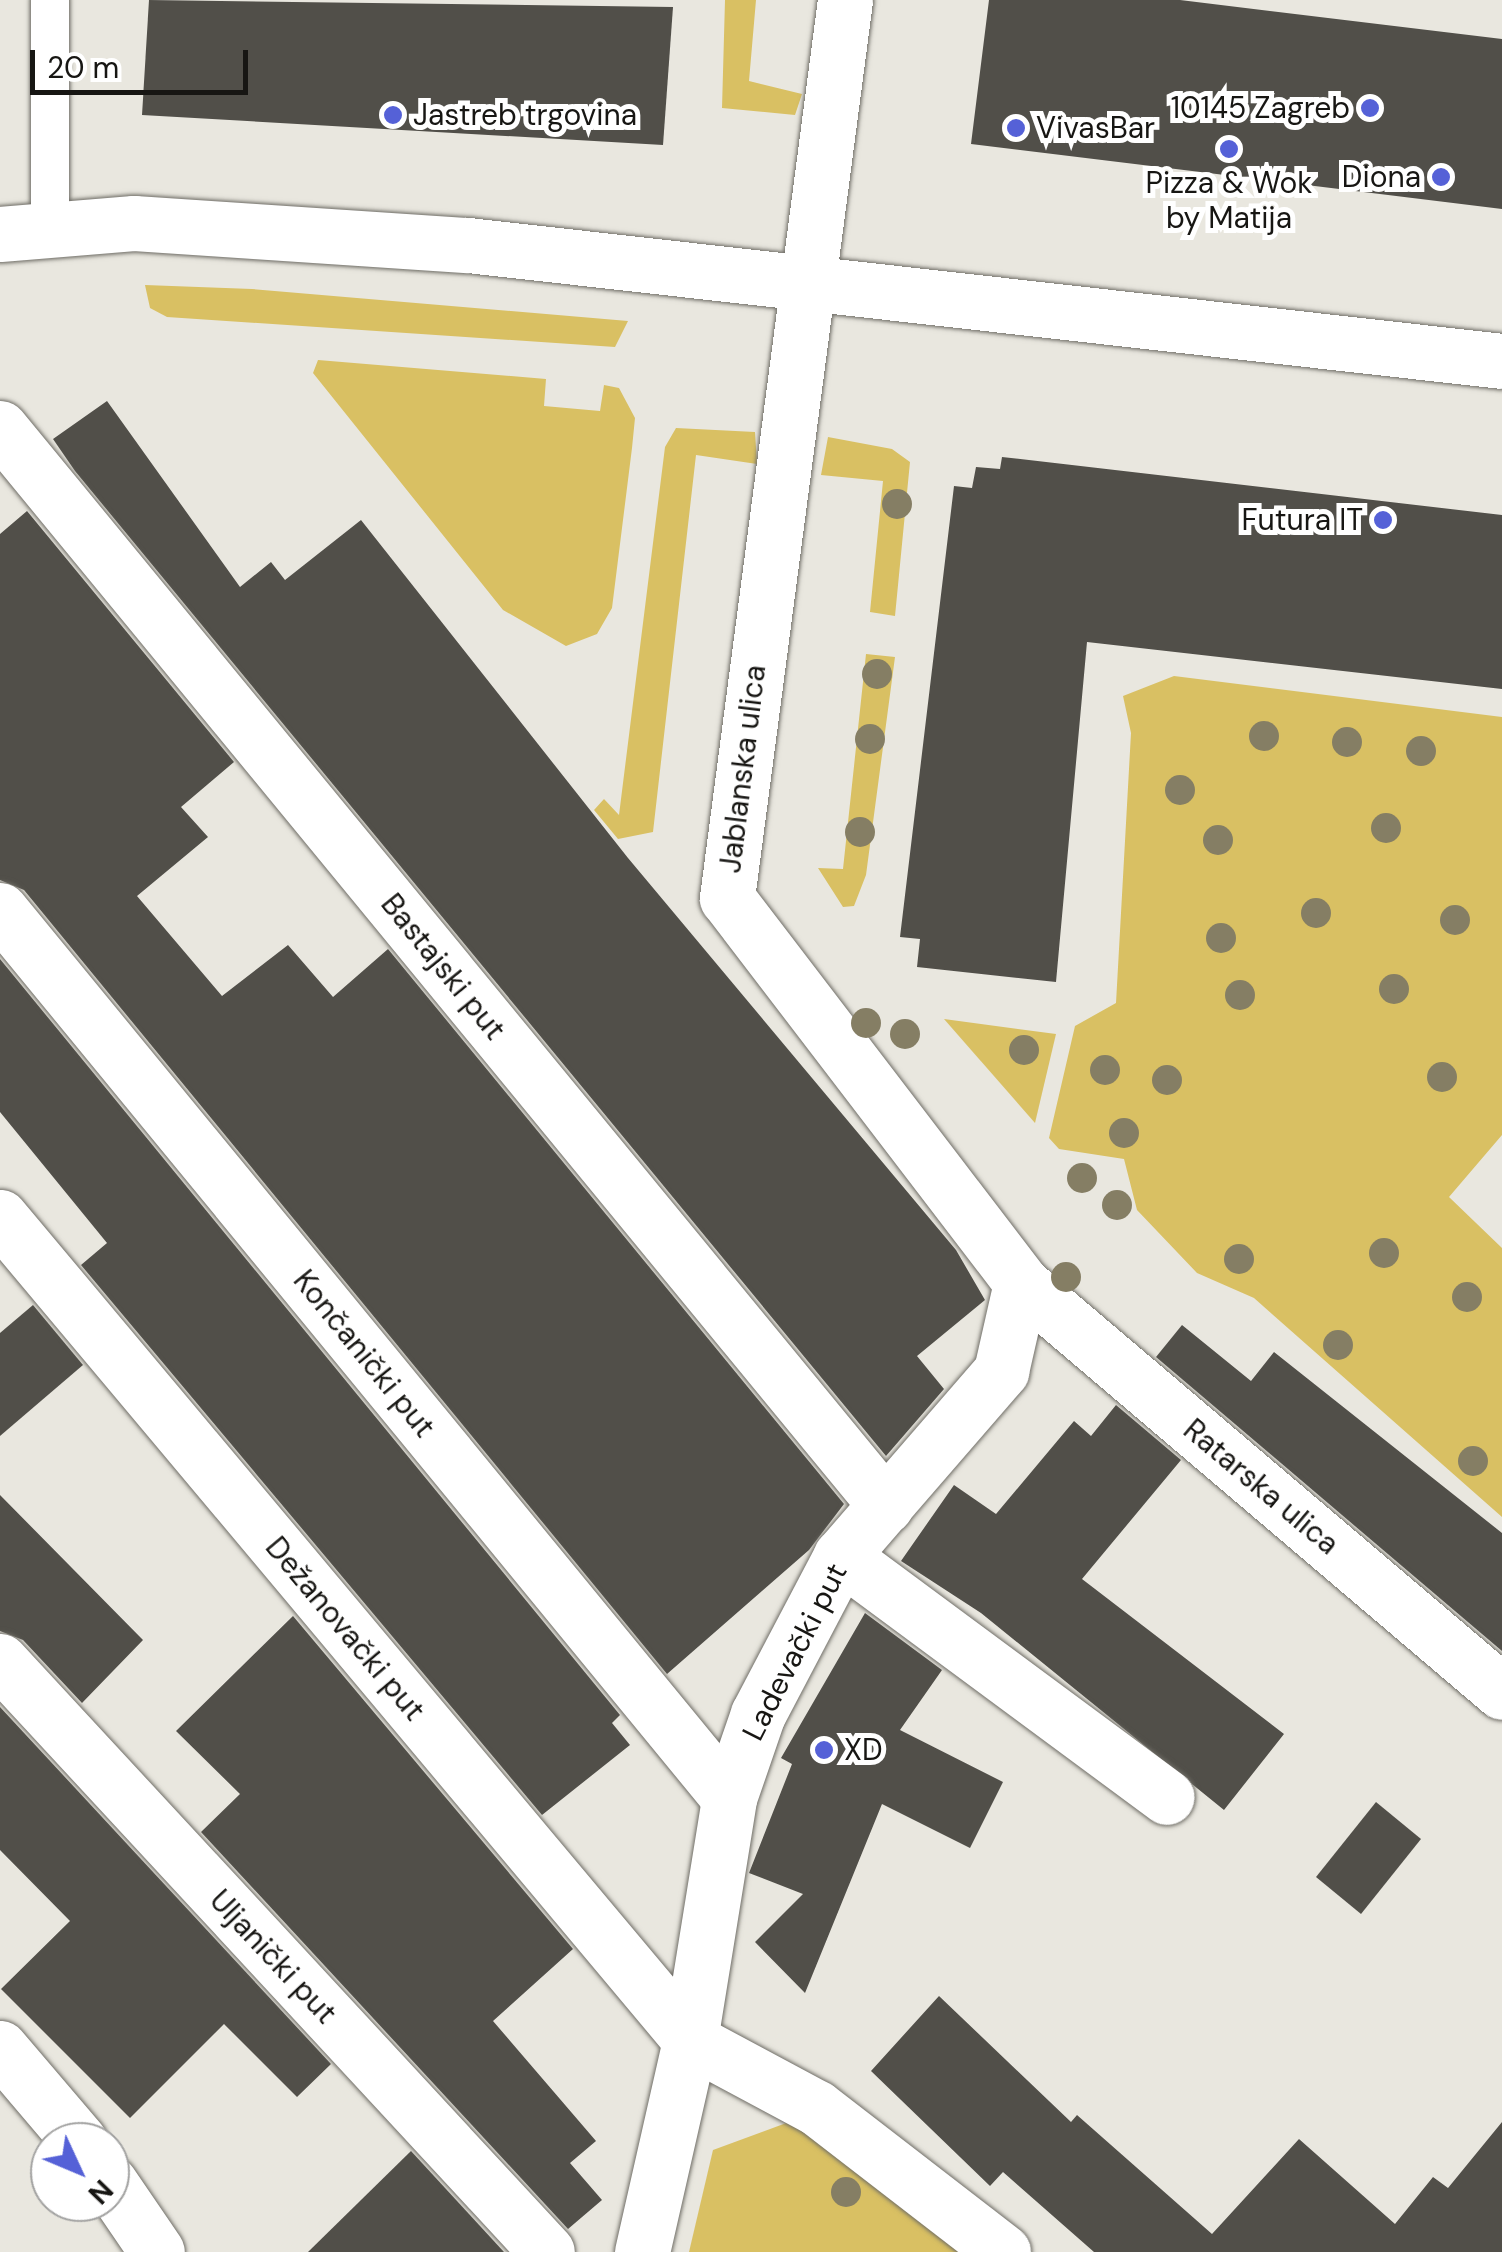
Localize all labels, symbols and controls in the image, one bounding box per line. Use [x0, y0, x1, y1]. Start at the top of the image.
scale bar [35, 30, 252, 92]
text: 20 m [47, 48, 119, 87]
place label: 10145 Zagreb [1171, 90, 1350, 126]
place label: Jastreb trgovina [413, 97, 637, 133]
marker: 10145 Zagreb [1359, 97, 1381, 119]
marker: Jastreb trgovina [382, 104, 404, 126]
place label: VivasBar [1036, 110, 1155, 146]
marker: VivasBar [1005, 117, 1027, 139]
marker: Pizza & Wok by Matija [1218, 138, 1240, 160]
place label: Diona [1342, 159, 1421, 195]
place label: Pizza & Wok by Matija [1146, 165, 1312, 236]
marker: Diona [1430, 166, 1452, 188]
place label: Futura IT [1242, 502, 1363, 538]
marker: Futura IT [1372, 509, 1394, 531]
street label: Jablanska ulica [712, 663, 774, 875]
street label: Bastajski put [373, 887, 513, 1047]
street label: Končanički put [286, 1263, 442, 1445]
street label: Ratarska ulica [1176, 1412, 1346, 1562]
street label: Dežanovački put [258, 1530, 432, 1728]
street label: Ladevački put [735, 1557, 855, 1747]
place label: XD [844, 1732, 883, 1768]
marker: XD [813, 1739, 835, 1761]
street label: Uljanički put [202, 1883, 344, 2031]
north arrow [30, 2122, 130, 2222]
text: N [80, 2172, 121, 2212]

